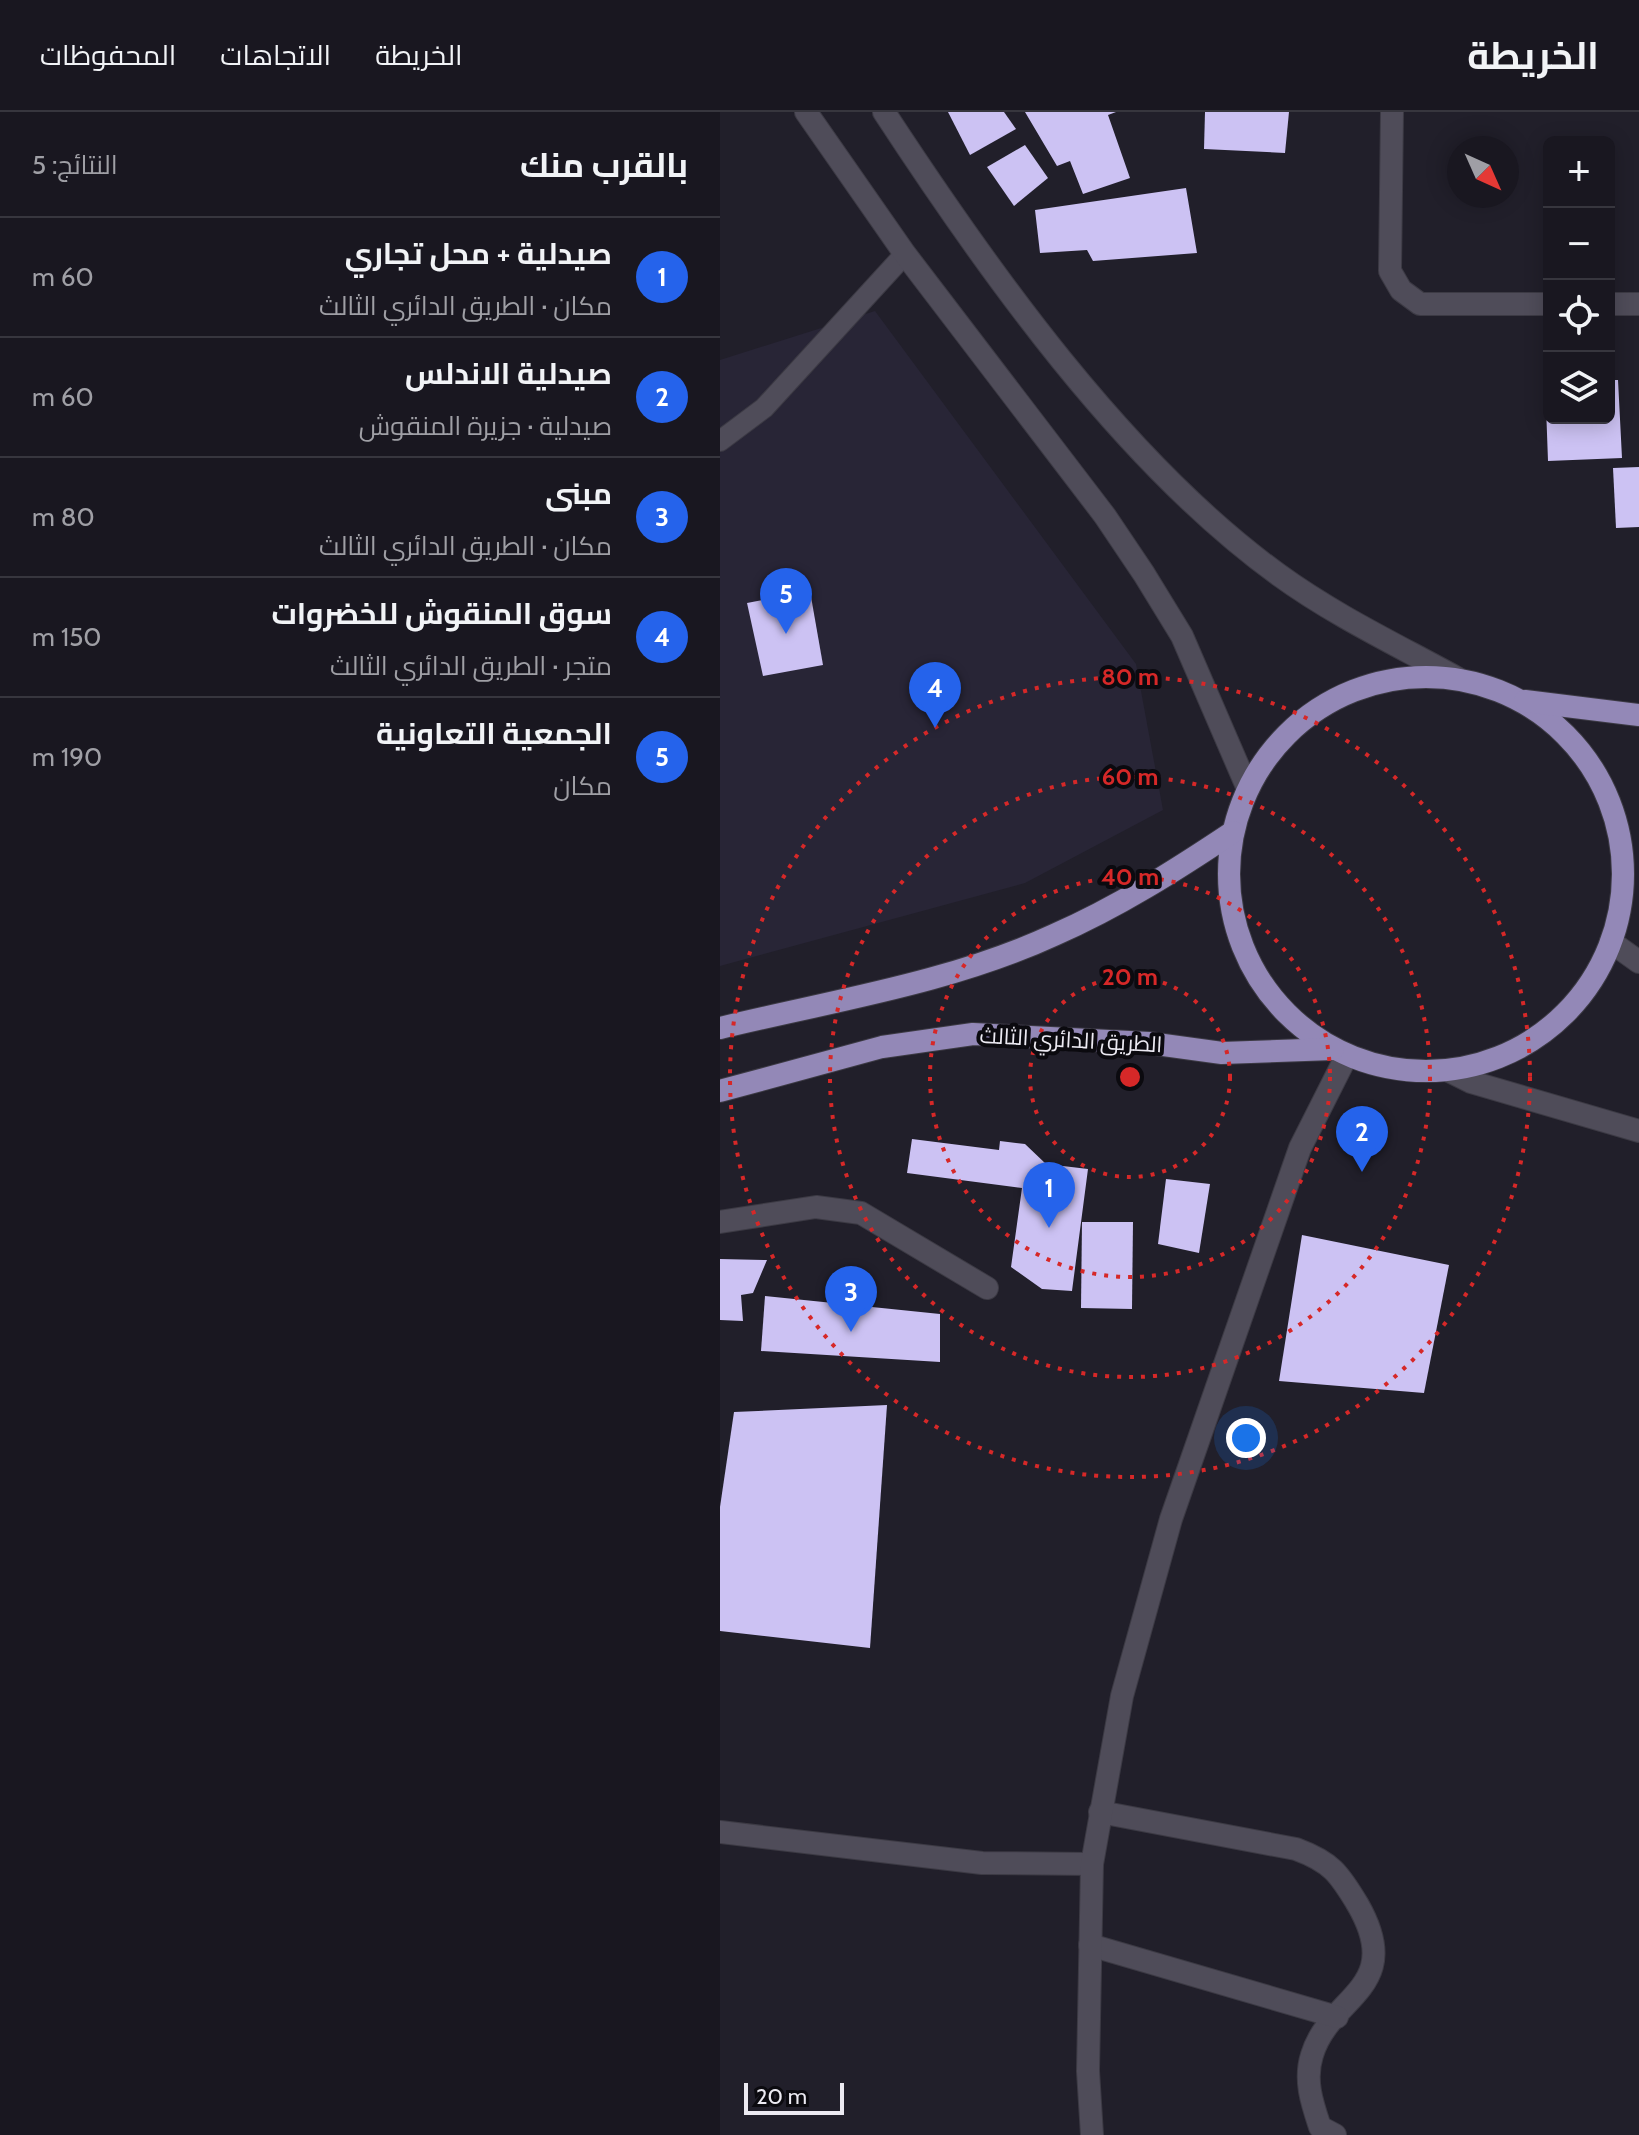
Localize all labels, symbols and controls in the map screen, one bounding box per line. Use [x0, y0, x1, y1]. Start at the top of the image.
text: الخريطة [1467, 32, 1599, 79]
text: المحفوظات [40, 38, 176, 72]
text: الاتجاهات [220, 38, 331, 72]
text: الخريطة [375, 38, 463, 72]
north arrow [1447, 136, 1519, 208]
map controls [1543, 136, 1615, 424]
button: + [1543, 136, 1615, 208]
text: بالقرب منك [520, 144, 688, 186]
text: النتائج: 5 [32, 149, 118, 181]
button: − [1543, 208, 1615, 280]
text: صيدلية + محل تجاري [345, 235, 612, 272]
text: 60 m [32, 261, 94, 293]
text: 1 [657, 261, 667, 293]
button: locate [1543, 280, 1615, 352]
text: مكان · الطريق الدائري الثالث [319, 290, 612, 322]
button: layers [1543, 352, 1615, 424]
text: صيدلية الاندلس [405, 355, 612, 392]
text: 60 m [32, 381, 94, 413]
text: 2 [655, 381, 669, 413]
text: صيدلية · جزيرة المنقوش [359, 410, 612, 442]
text: مبنى [545, 475, 612, 512]
text: 80 m [32, 501, 95, 533]
text: 3 [655, 501, 669, 533]
text: مكان · الطريق الدائري الثالث [319, 530, 612, 562]
pin: 5 [760, 568, 812, 634]
text: سوق المنقوش للخضروات [272, 595, 612, 632]
text: 150 m [32, 621, 101, 653]
text: 4 [654, 621, 670, 653]
text: متجر · الطريق الدائري الثالث [330, 650, 612, 682]
pin: 4 [909, 662, 961, 728]
text: 80 m [1101, 662, 1159, 691]
text: الجمعية التعاونية [376, 715, 612, 752]
text: 190 m [32, 741, 102, 773]
text: 5 [655, 741, 669, 773]
text: 60 m [1102, 762, 1158, 791]
text: مكان [553, 770, 612, 802]
text: 40 m [1101, 862, 1159, 891]
text: 20 m [1102, 962, 1158, 991]
street label: الطريق الدائري الثالث [979, 1022, 1163, 1061]
centre of rings [1116, 1063, 1144, 1091]
pin: 2 [1336, 1106, 1388, 1172]
pin: 1 [1023, 1162, 1075, 1228]
pin: 3 [825, 1266, 877, 1332]
your location [1226, 1418, 1266, 1458]
scale bar [744, 2079, 844, 2115]
text: 20 m [756, 2083, 807, 2110]

